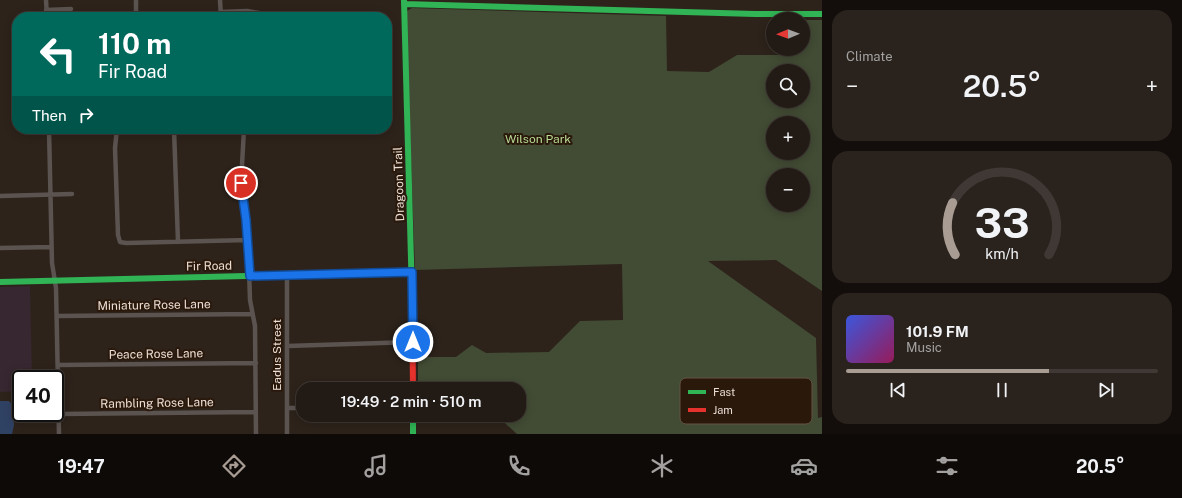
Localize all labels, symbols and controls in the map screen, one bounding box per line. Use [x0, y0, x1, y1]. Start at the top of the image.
north arrow [766, 12, 810, 56]
map controls [766, 12, 810, 212]
text: 110 m [98, 27, 171, 60]
icon: left [32, 28, 84, 80]
text: Climate [846, 49, 893, 64]
text: Fir Road [98, 61, 167, 82]
button: search [766, 64, 810, 108]
text: 20.5° [963, 68, 1041, 104]
text: − [846, 73, 858, 99]
text: + [1146, 73, 1158, 99]
icon: right [75, 104, 97, 126]
text: Then [32, 107, 67, 124]
button: + [766, 116, 810, 160]
park label: Wilson Park [505, 132, 571, 146]
street label: Dragoon Trail [391, 146, 407, 222]
pin [224, 166, 258, 200]
button: − [766, 168, 810, 212]
icon: arrive [230, 172, 252, 194]
text: 33 [974, 198, 1030, 247]
text: km/h [985, 245, 1019, 262]
street label: Fir Road [186, 259, 232, 273]
street label: Miniature Rose Lane [97, 297, 211, 313]
street label: Eadus Street [270, 319, 284, 391]
position arrow [392, 321, 434, 363]
text: 101.9 FM [906, 323, 969, 340]
text: Music [906, 340, 942, 355]
street label: Peace Rose Lane [109, 346, 204, 362]
speed limit sign: 40 [12, 370, 64, 422]
legend [680, 378, 812, 424]
icon: previous [887, 379, 909, 401]
icon: pause [991, 379, 1013, 401]
icon: next [1095, 379, 1117, 401]
text: Fast [713, 386, 735, 398]
text: 19:49 · 2 min · 510 m [340, 393, 482, 410]
street label: Rambling Rose Lane [100, 395, 214, 411]
text: Jam [713, 404, 733, 416]
icon: directions [220, 452, 248, 480]
icon: music [362, 452, 390, 480]
icon: phone [505, 452, 533, 480]
icon: climate [648, 452, 676, 480]
icon: car [790, 452, 818, 480]
icon: filters [933, 452, 961, 480]
text: 19:47 [57, 456, 105, 477]
text: 20.5° [1076, 456, 1125, 477]

